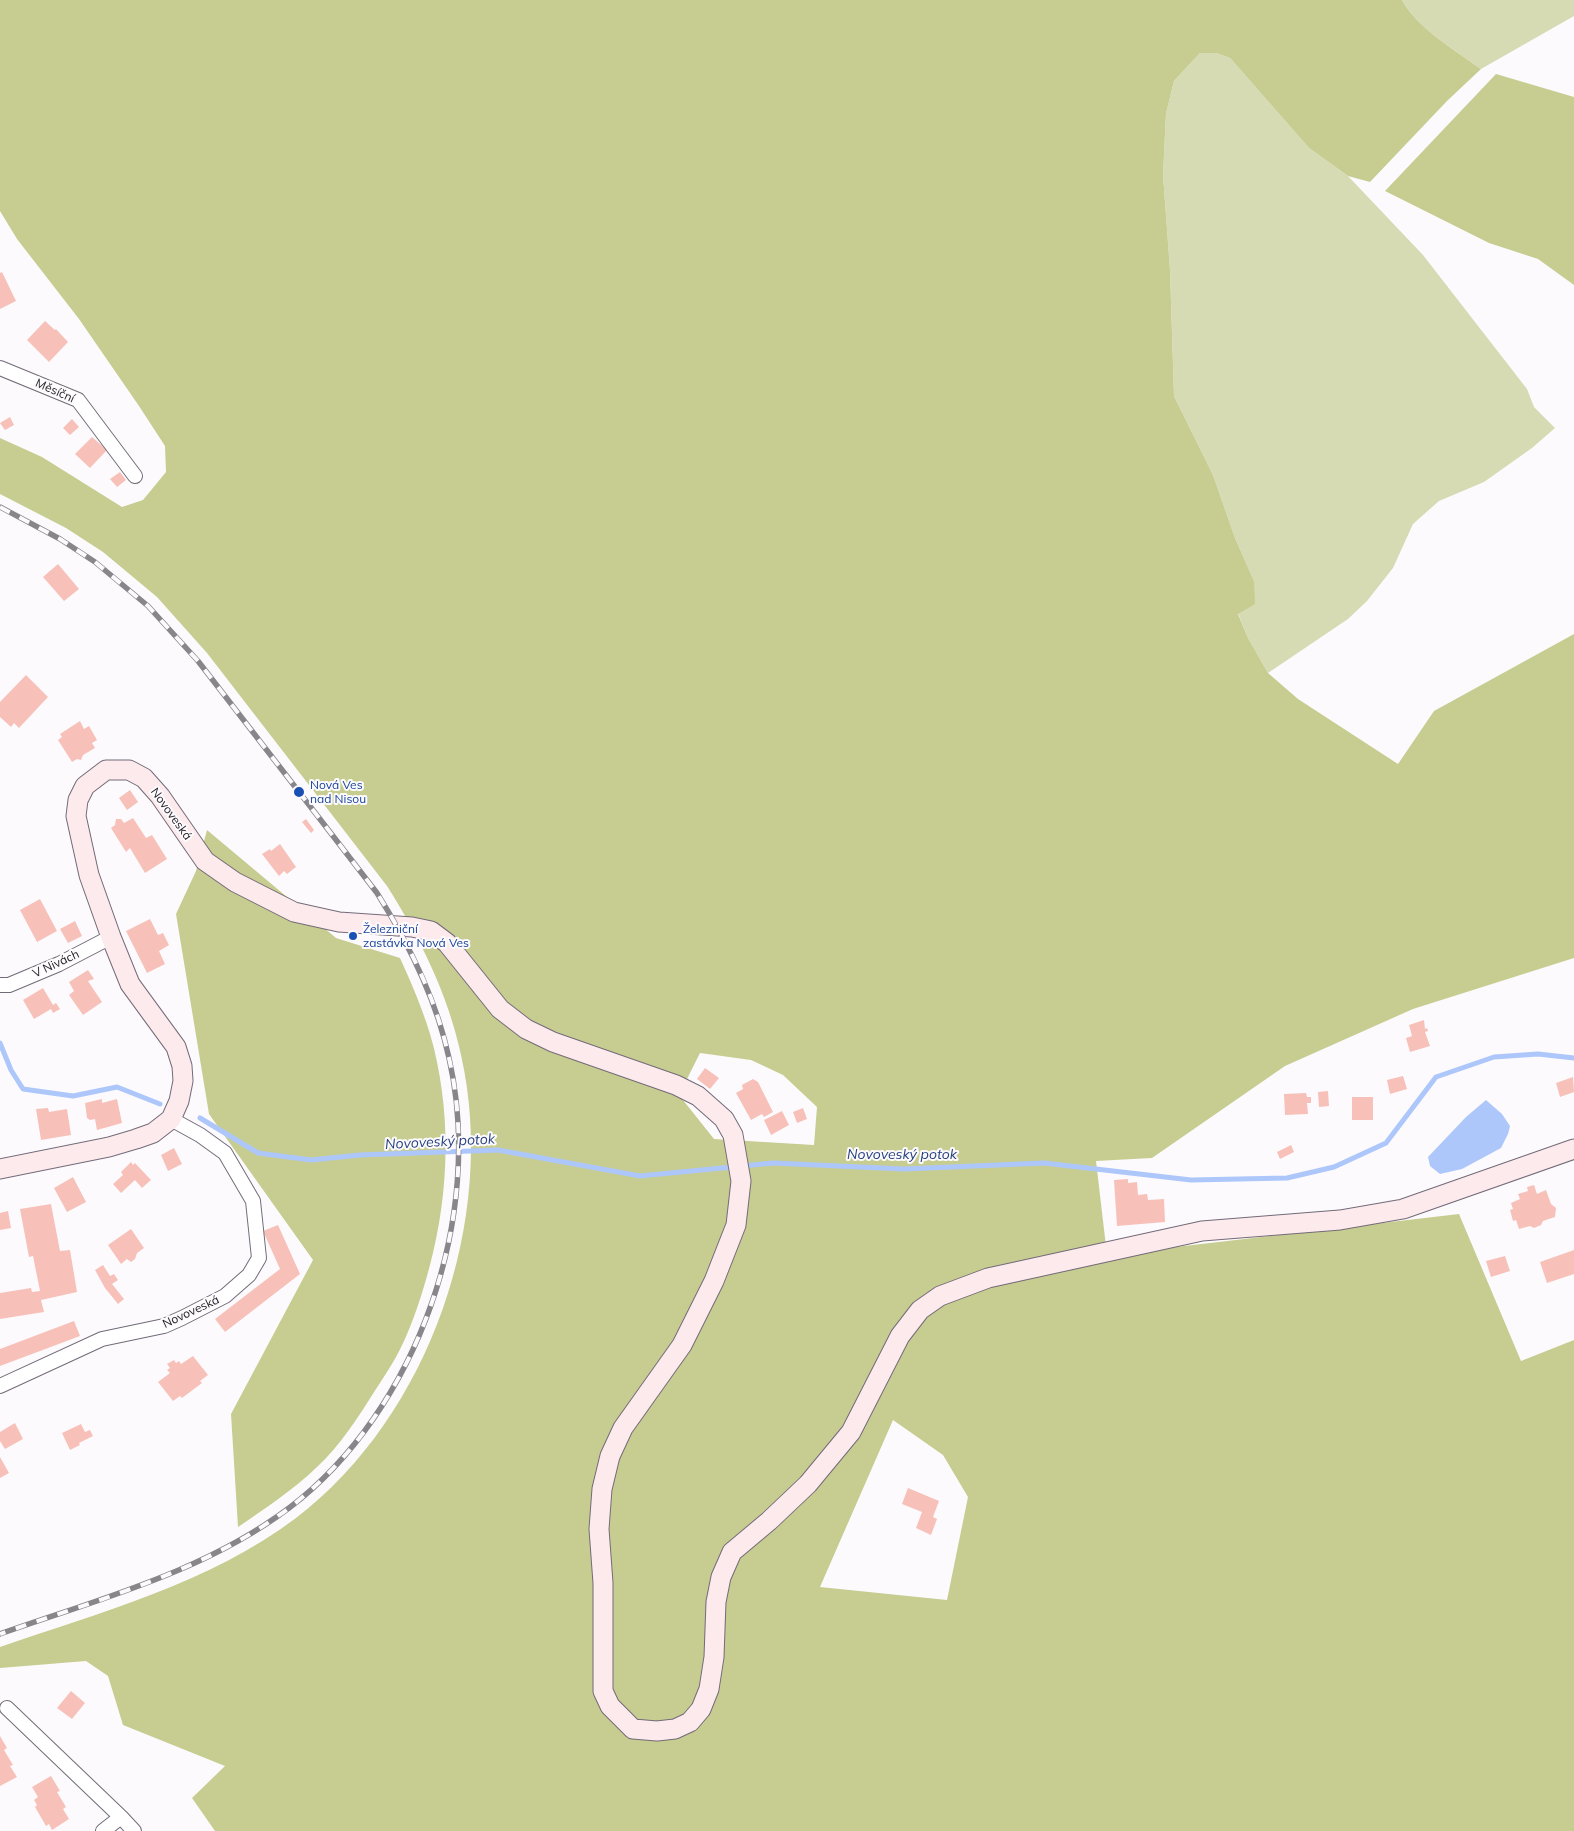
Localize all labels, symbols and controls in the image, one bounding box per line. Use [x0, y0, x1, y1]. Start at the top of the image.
street label: Měsíční [33, 376, 77, 406]
place label: Nová Ves nad Nisou [310, 778, 366, 806]
street label: Novoveská [147, 785, 195, 843]
marker: Nová Ves nad Nisou [292, 785, 306, 799]
place label: Železniční zastávka Nová Ves [363, 922, 469, 950]
marker: Železniční zastávka Nová Ves [347, 930, 359, 942]
street label: V Nivách [30, 947, 82, 981]
water label: Novoveský potok [385, 1131, 495, 1153]
water label: Novoveský potok [847, 1147, 957, 1163]
street label: Novoveská [160, 1293, 222, 1331]

